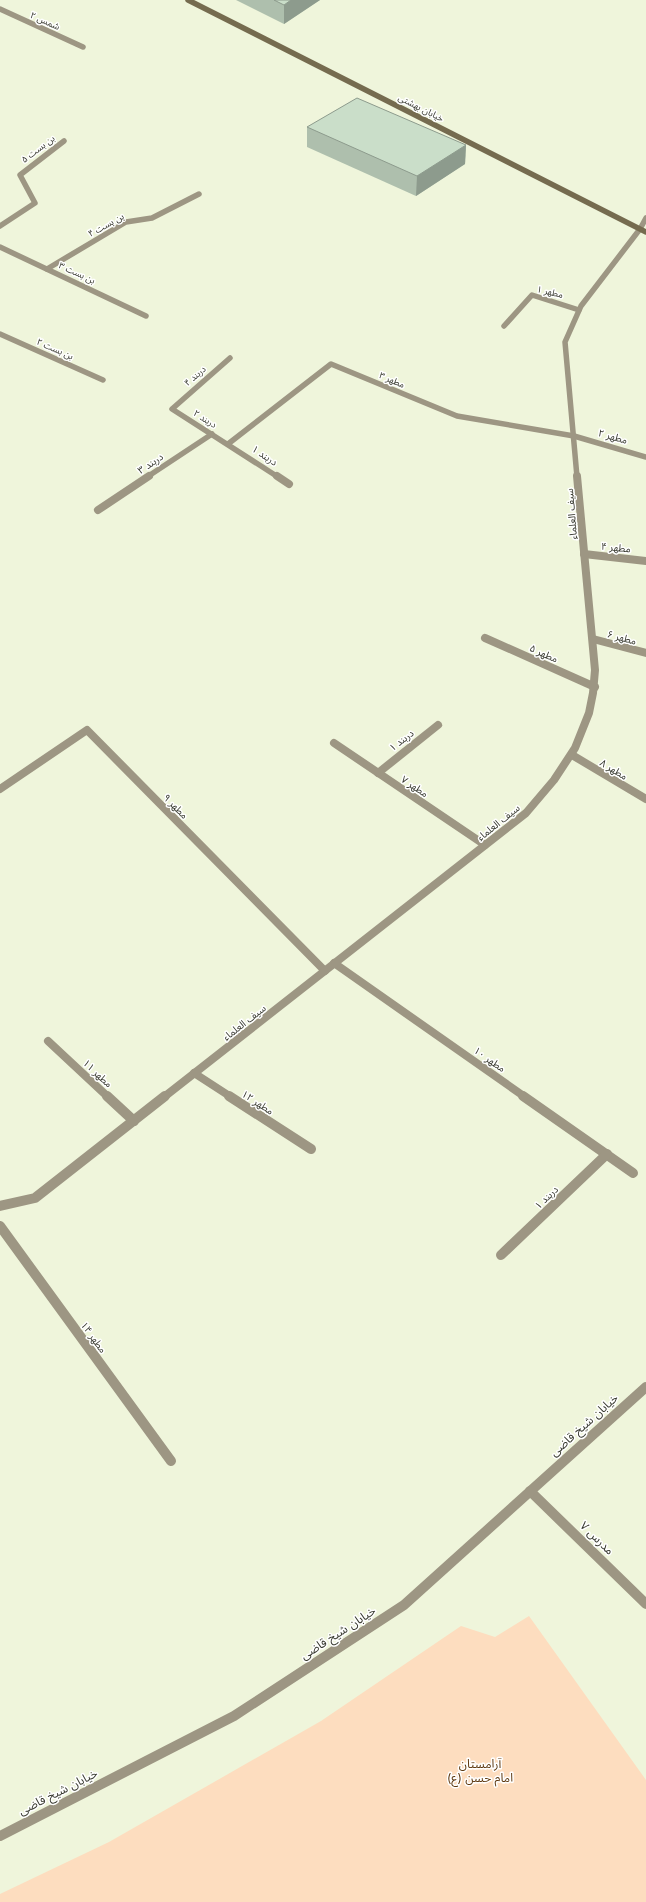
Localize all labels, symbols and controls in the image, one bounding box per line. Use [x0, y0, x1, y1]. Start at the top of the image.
street label: شمس ۲ [29, 9, 62, 32]
street label: خیابان بهشتی [397, 91, 446, 124]
street label: بن بست ۵ [19, 132, 57, 165]
street label: بن بست ۴ [86, 210, 126, 239]
street label: بن بست ۳ [57, 259, 97, 286]
street label: مطهر ۱ [535, 283, 565, 301]
street label: بن بست ۲ [35, 336, 75, 362]
street label: دربند ۴ [182, 363, 208, 389]
street label: مطهر ۳ [377, 369, 407, 391]
street label: دربند ۲ [191, 407, 219, 431]
street label: مطهر ۲ [597, 426, 629, 447]
street label: دربند ۱ [249, 442, 280, 469]
street label: دربند ۳ [135, 450, 166, 477]
street label: سیف العلماء [563, 488, 579, 540]
street label: مطهر ۴ [600, 539, 632, 556]
street label: مطهر ۶ [606, 627, 638, 648]
street label: مطهر ۵ [527, 641, 560, 665]
street label: دربند ۱ [386, 726, 417, 754]
street label: مطهر ۸ [598, 756, 630, 783]
street label: مطهر ۷ [399, 773, 431, 800]
street label: مطهر ۹ [160, 791, 191, 822]
street label: سیف العلماء [474, 801, 522, 843]
street label: سیف العلماء [220, 1001, 268, 1043]
street label: مطهر ۱۰ [471, 1044, 508, 1075]
street label: مطهر ۱۱ [80, 1056, 115, 1090]
street label: مطهر ۱۲ [239, 1087, 276, 1118]
street label: دربند ۱ [532, 1183, 561, 1212]
street label: مطهر ۱۴ [78, 1319, 109, 1356]
street label: خیابان شیخ قاضی [546, 1390, 622, 1461]
street label: مدرس ۷ [577, 1518, 617, 1557]
street label: خیابان شیخ قاضی [297, 1603, 379, 1664]
park label: آرامستان امام حسن (ع) [447, 1756, 513, 1787]
street label: خیابان شیخ قاضی [16, 1765, 101, 1820]

